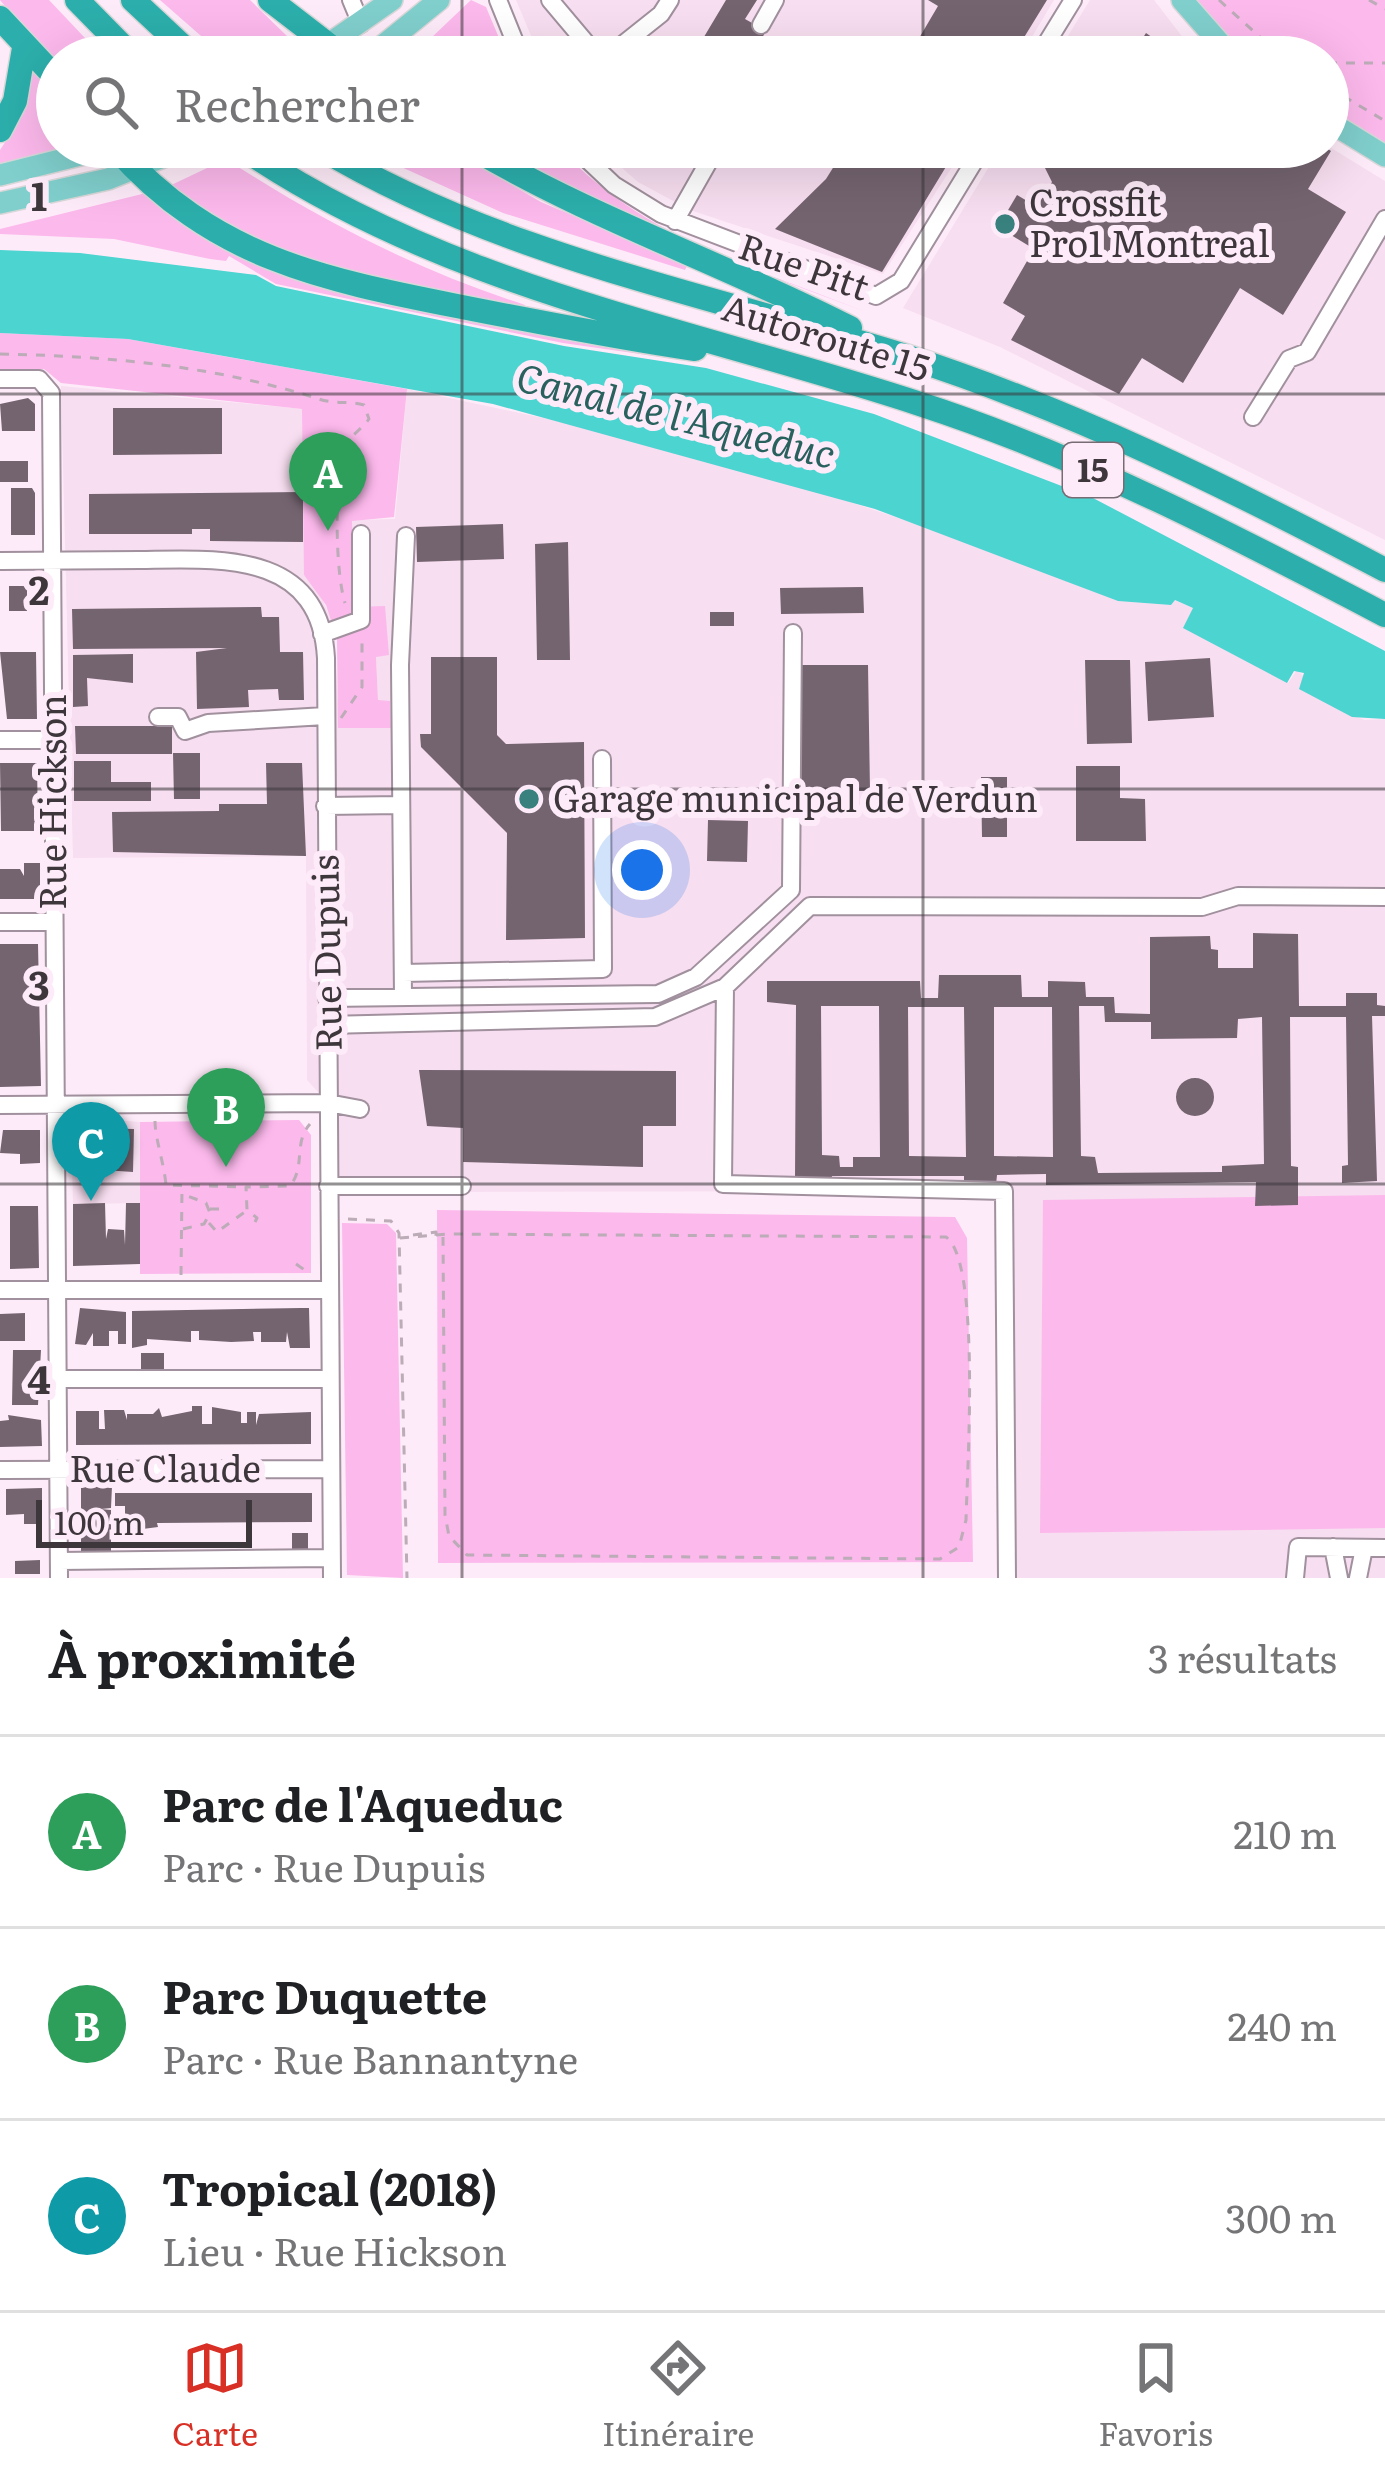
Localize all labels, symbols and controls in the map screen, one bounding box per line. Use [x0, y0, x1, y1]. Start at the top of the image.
search box [36, 36, 1349, 168]
icon: search [78, 69, 144, 135]
text: Rechercher [174, 69, 420, 136]
text: 1 [31, 165, 47, 223]
place label: Crossfit Pro1 Montreal [1029, 174, 1270, 268]
marker: Crossfit Pro1 Montreal [992, 211, 1018, 237]
street label: Rue Pitt [732, 218, 878, 312]
street label: Autoroute 15 [716, 279, 937, 392]
water label: Canal de l'Aqueduc [511, 345, 842, 481]
pin: A [289, 432, 367, 531]
road number: 15 [1063, 443, 1123, 497]
text: 2 [29, 559, 49, 617]
street label: Rue Hickson [24, 694, 77, 910]
place label: Garage municipal de Verdun [553, 770, 1038, 823]
marker: Garage municipal de Verdun [516, 786, 542, 812]
your location [612, 840, 672, 900]
street label: Rue Dupuis [296, 854, 353, 1052]
text: 3 [28, 954, 50, 1012]
pin: B [187, 1068, 265, 1167]
pin: C [52, 1102, 130, 1201]
text: 4 [27, 1348, 51, 1406]
street label: Rue Claude [69, 1440, 261, 1493]
scale bar [36, 1494, 252, 1547]
text: 100 m [54, 1496, 144, 1545]
text: À proximité [48, 1618, 356, 1694]
text: 3 résultats [1148, 1627, 1337, 1685]
text: Parc de l'Aqueduc [162, 1769, 563, 1836]
text: A [72, 1803, 102, 1861]
text: 210 m [1233, 1803, 1337, 1861]
text: Parc · Rue Dupuis [162, 1836, 485, 1894]
text: Parc Duquette [162, 1961, 487, 2028]
text: B [74, 1995, 100, 2053]
text: 240 m [1228, 1995, 1337, 2053]
text: Parc · Rue Bannantyne [162, 2028, 578, 2086]
text: Tropical (2018) [162, 2153, 497, 2220]
text: C [73, 2187, 101, 2245]
text: 300 m [1225, 2187, 1337, 2245]
text: Lieu · Rue Hickson [162, 2220, 507, 2278]
tab: Carte [172, 2335, 258, 2456]
tab: Itinéraire [602, 2335, 754, 2456]
tab: Favoris [1098, 2335, 1213, 2456]

